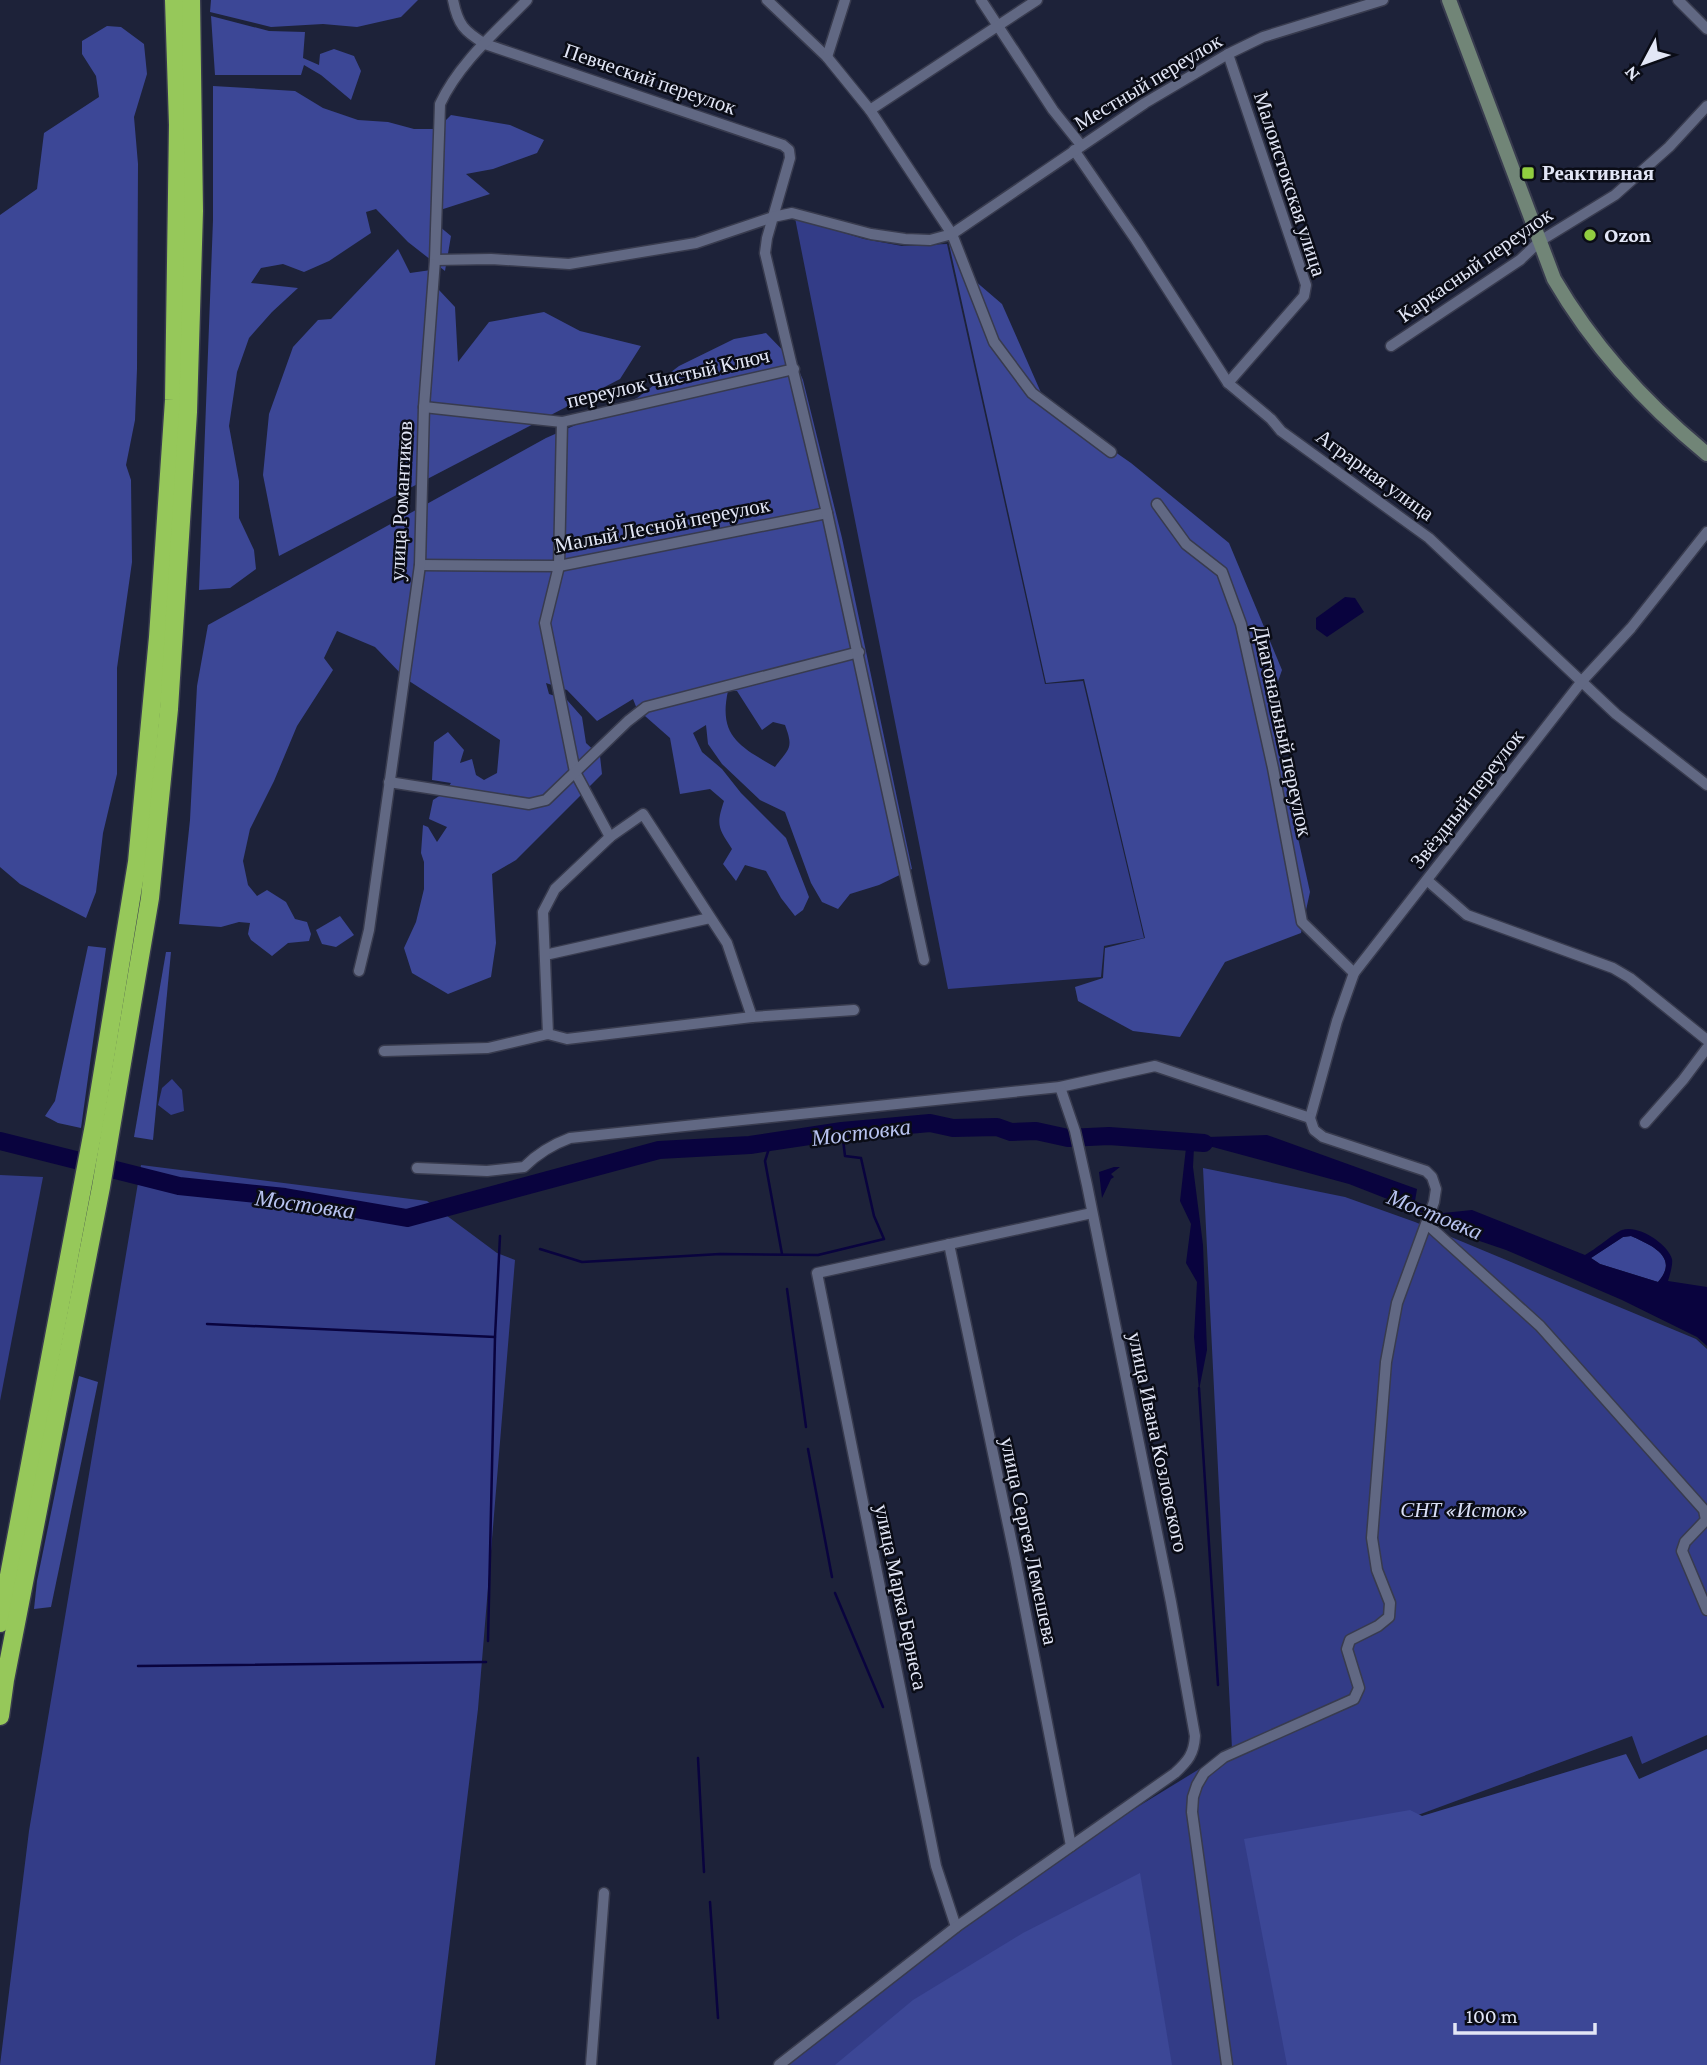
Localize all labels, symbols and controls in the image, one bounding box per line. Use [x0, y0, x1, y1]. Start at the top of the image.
street label: Местный переулок [1070, 28, 1227, 136]
north arrow [1609, 28, 1679, 98]
street label: Певческий переулок [561, 38, 740, 120]
text: N [1619, 62, 1644, 86]
street label: Малоистокская улица [1249, 89, 1331, 280]
place label: Реактивная [1542, 161, 1654, 185]
marker: Реактивная [1520, 165, 1536, 181]
street label: Каркасный переулок [1393, 202, 1558, 327]
place label: Ozon [1604, 223, 1651, 247]
marker: Ozon [1582, 227, 1598, 243]
street label: переулок Чистый Ключ [564, 343, 772, 413]
street label: улица Романтиков [385, 420, 417, 582]
street label: Аграрная улица [1311, 424, 1439, 526]
street label: Малый Лесной переулок [552, 492, 772, 558]
street label: Диагональный переулок [1249, 623, 1317, 840]
street label: Звёздный переулок [1405, 724, 1529, 873]
water label: Мостовка [809, 1113, 912, 1151]
water label: Мостовка [1383, 1183, 1486, 1245]
water label: Мостовка [253, 1184, 356, 1224]
street label: улица Ивана Козловского [1123, 1330, 1193, 1554]
street label: улица Сергея Лемешева [995, 1435, 1063, 1648]
park label: СНТ «Исток» [1400, 1498, 1528, 1522]
street label: улица Марка Бернеса [870, 1502, 933, 1693]
scale bar [1455, 1992, 1595, 2036]
text: 100 m [1466, 2004, 1518, 2028]

